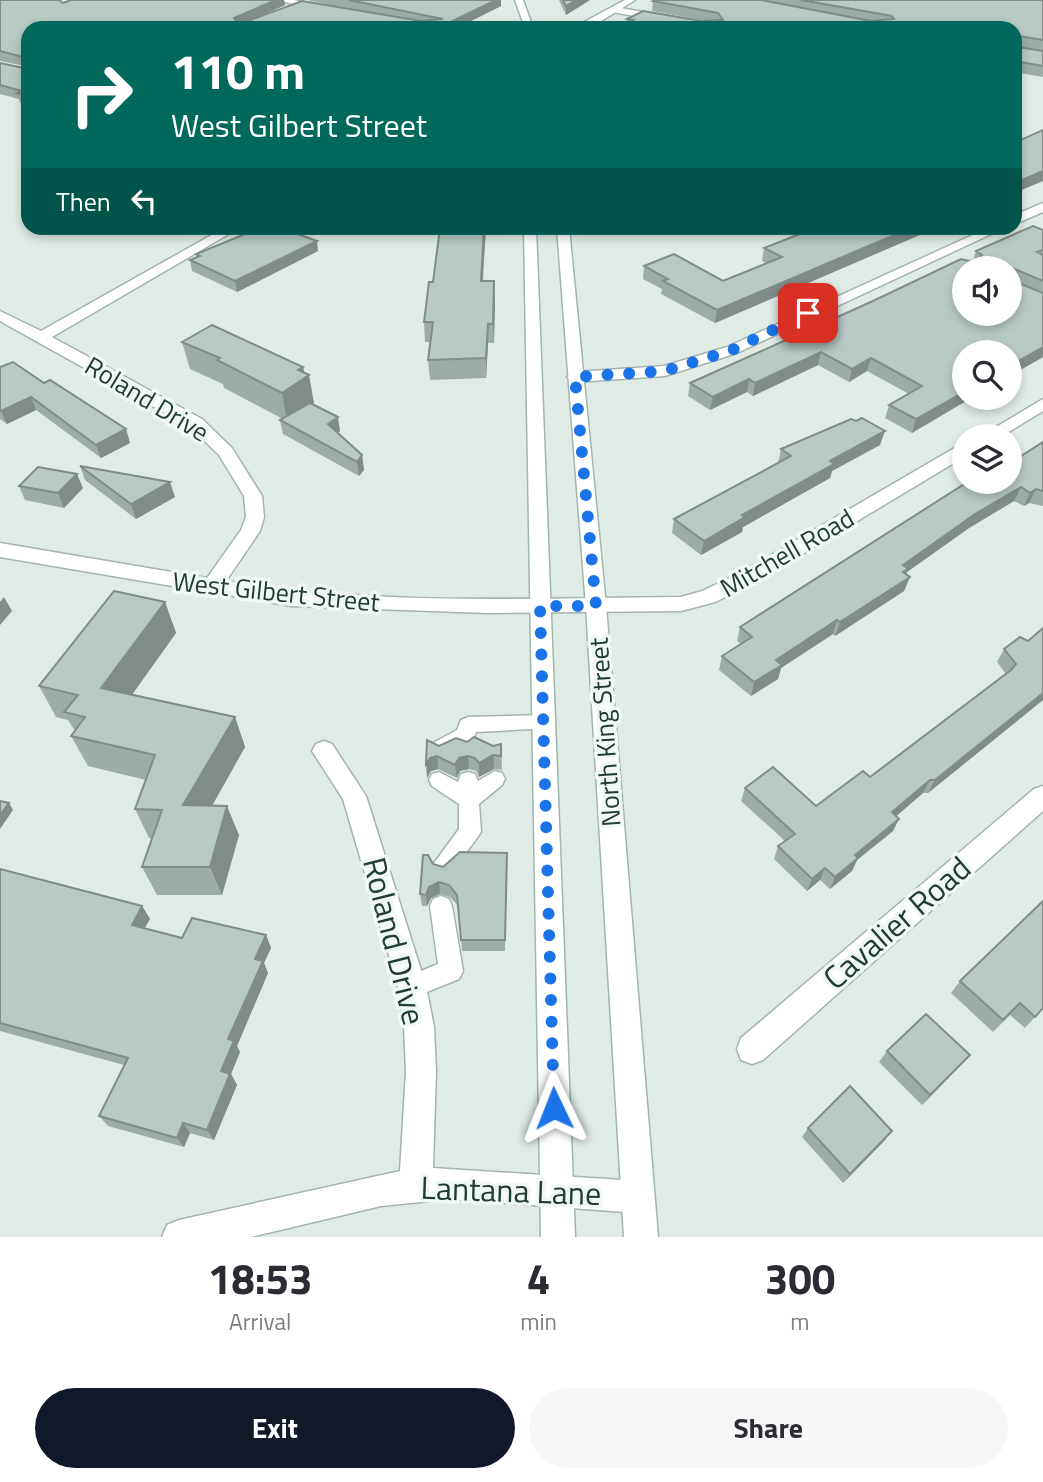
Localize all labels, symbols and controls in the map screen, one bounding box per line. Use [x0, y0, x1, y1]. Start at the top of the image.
text: 110 m [171, 33, 305, 108]
icon: right [56, 49, 147, 140]
text: West Gilbert Street [171, 101, 427, 149]
text: Then [56, 182, 111, 221]
icon: left [125, 182, 163, 220]
map controls [952, 256, 1022, 494]
button: sound [952, 256, 1022, 326]
pin [778, 283, 838, 343]
icon: arrive [789, 294, 827, 332]
button: search [952, 340, 1022, 410]
street label: Roland Drive [78, 346, 217, 451]
button: layers [952, 424, 1022, 494]
street label: Mitchell Road [712, 498, 861, 607]
street label: West Gilbert Street [171, 561, 382, 622]
street label: North King Street [578, 636, 631, 828]
street label: Cavalier Road [812, 844, 981, 1000]
street label: Roland Drive [351, 852, 439, 1029]
position arrow [517, 1071, 591, 1145]
street label: Lantana Lane [420, 1163, 602, 1217]
text: 18:53 [208, 1246, 313, 1310]
text: 4 [527, 1246, 550, 1310]
text: 300 [765, 1246, 835, 1310]
text: Arrival [229, 1304, 291, 1339]
text: min [520, 1304, 557, 1339]
text: m [790, 1304, 810, 1339]
button: Exit [35, 1388, 515, 1468]
button: Share [529, 1388, 1008, 1468]

